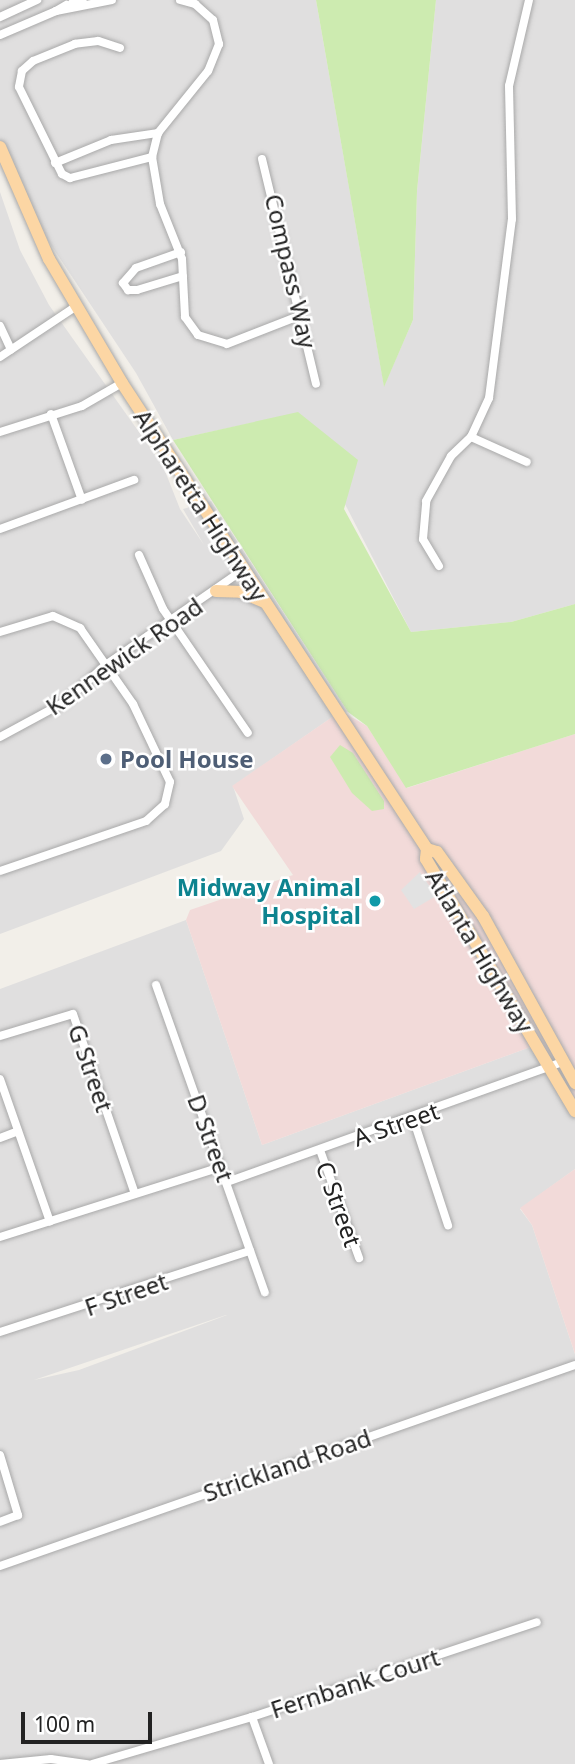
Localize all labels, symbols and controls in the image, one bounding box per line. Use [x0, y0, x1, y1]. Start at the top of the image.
street label: Compass Way [259, 191, 323, 351]
street label: Alpharetta Highway [128, 404, 274, 606]
street label: Kennewick Road [40, 591, 208, 721]
place label: Pool House [120, 745, 254, 773]
marker: Pool House [98, 751, 114, 767]
street label: Atlanta Highway [420, 864, 540, 1038]
place label: Midway Animal Hospital [177, 873, 361, 929]
marker: Midway Animal Hospital [367, 893, 383, 909]
street label: G Street [63, 1020, 119, 1116]
street label: D Street [182, 1090, 240, 1186]
street label: A Street [349, 1096, 443, 1152]
street label: C Street [310, 1158, 368, 1250]
street label: F Street [81, 1266, 171, 1322]
street label: Strickland Road [199, 1423, 375, 1507]
street label: Fernbank Court [267, 1642, 443, 1724]
scale bar [24, 1698, 156, 1742]
text: 100 m [34, 1710, 95, 1738]

